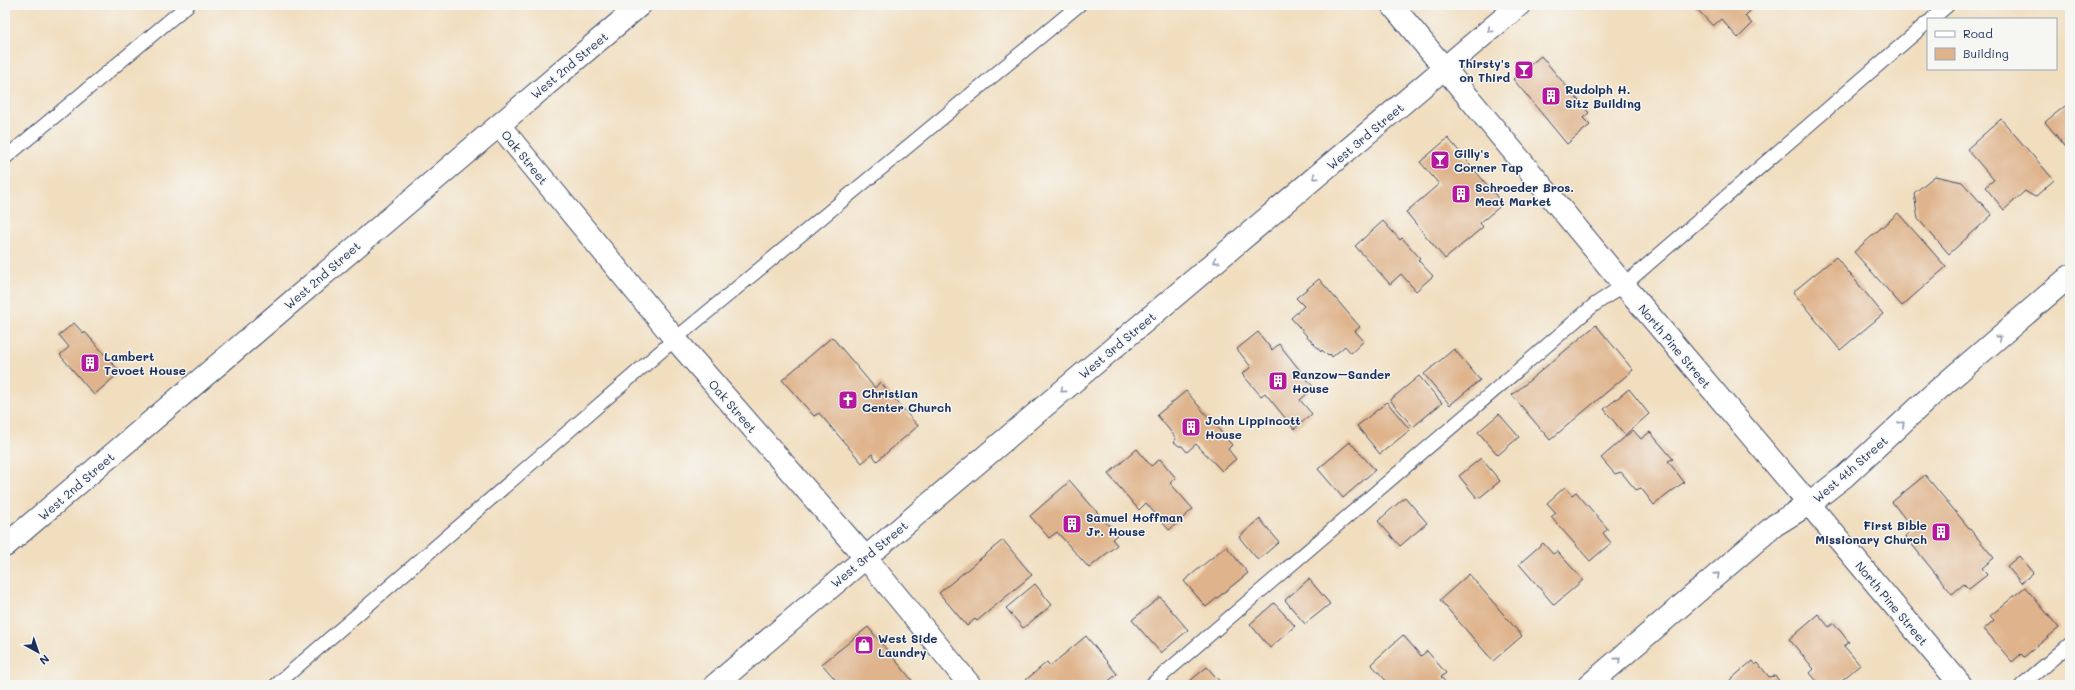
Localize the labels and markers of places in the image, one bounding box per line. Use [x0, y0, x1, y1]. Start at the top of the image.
place label: Thirsty's on Third [1458, 55, 1510, 85]
bar icon: Thirsty's on Third [1513, 59, 1535, 81]
place label: Rudolph H. Sitz Building [1565, 81, 1641, 111]
building icon: Rudolph H. Sitz Building [1540, 85, 1562, 107]
place label: Gilly's Corner Tap [1454, 145, 1524, 175]
bar icon: Gilly's Corner Tap [1429, 149, 1451, 171]
place label: Schroeder Bros. Meat Market [1475, 179, 1574, 209]
building icon: Schroeder Bros. Meat Market [1450, 183, 1472, 205]
place label: Lambert Tevoet House [104, 348, 186, 378]
building icon: Lambert Tevoet House [79, 352, 101, 374]
place label: Ranzow–Sander House [1292, 366, 1390, 396]
building icon: Ranzow–Sander House [1267, 370, 1289, 392]
place label: Christian Center Church [862, 385, 951, 415]
church icon: Christian Center Church [837, 389, 859, 411]
place label: John Lippincott House [1205, 412, 1301, 442]
building icon: John Lippincott House [1180, 416, 1202, 438]
place label: Samuel Hoffman Jr. House [1086, 509, 1183, 539]
building icon: Samuel Hoffman Jr. House [1061, 513, 1083, 535]
place label: First Bible Missionary Church [1815, 517, 1927, 547]
building icon: First Bible Missionary Church [1930, 521, 1952, 543]
place label: West Side Laundry [878, 630, 937, 660]
shop icon: West Side Laundry [853, 634, 875, 656]

